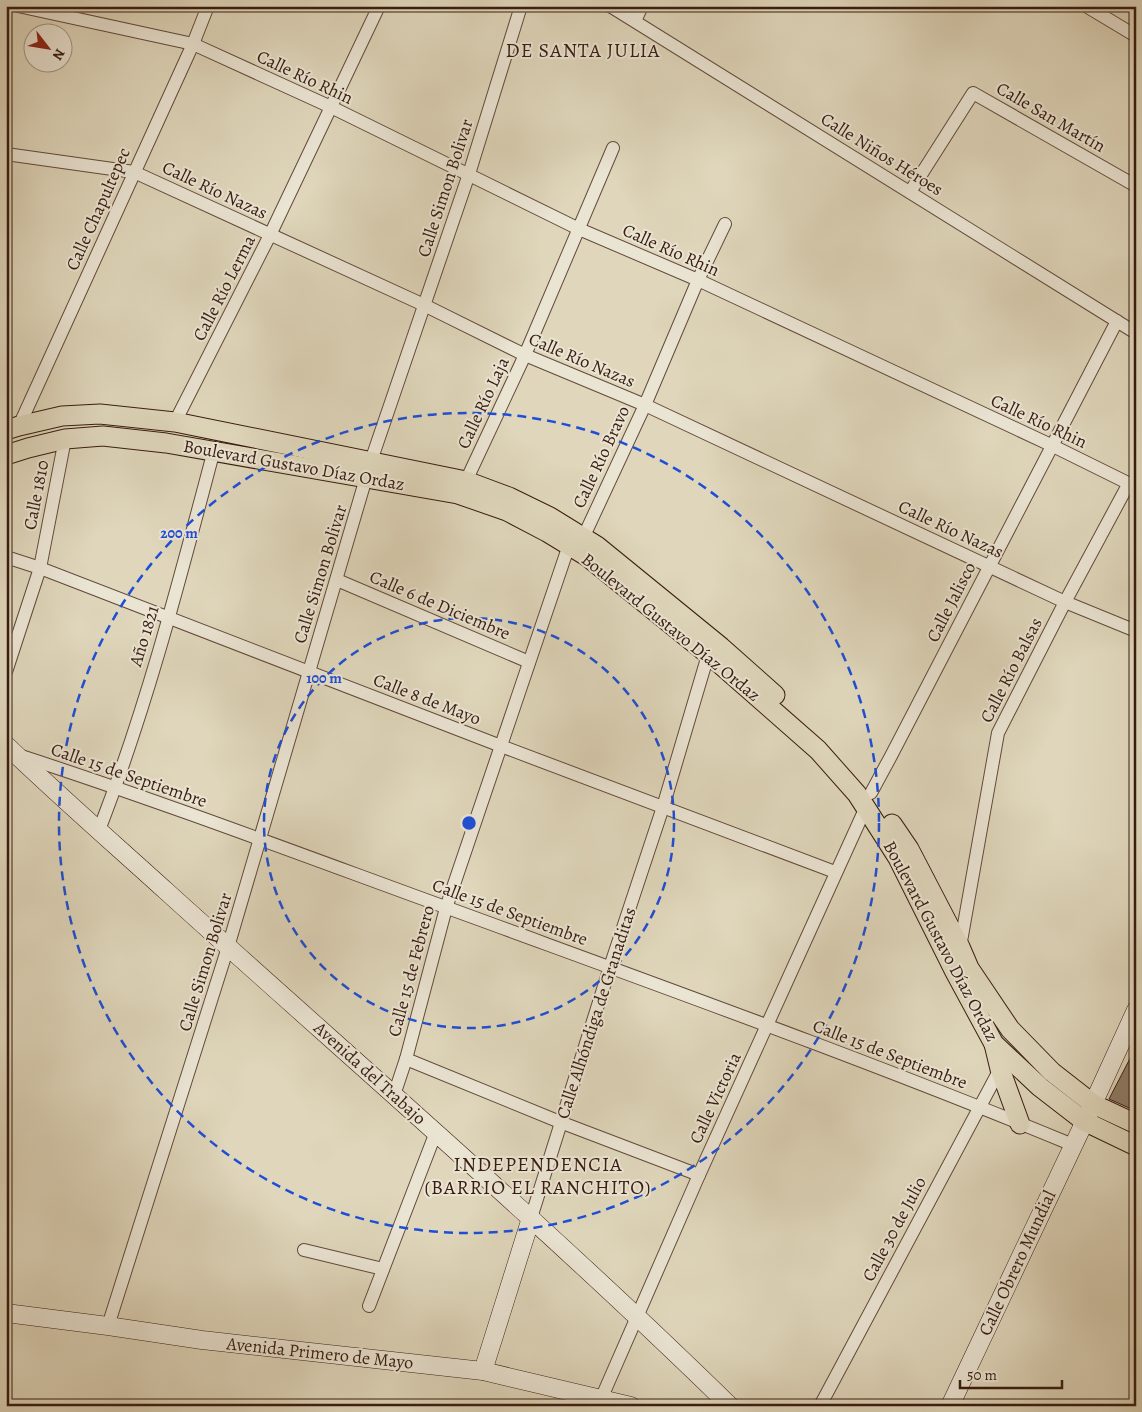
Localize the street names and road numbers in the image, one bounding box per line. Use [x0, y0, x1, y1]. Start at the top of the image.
street label: Calle Río Rhin [253, 44, 357, 110]
street label: Calle San Martín [992, 76, 1110, 158]
street label: Calle Niños Héroes [816, 107, 948, 201]
street label: Calle Simon Bolivar [411, 116, 479, 260]
street label: Calle Chapultepec [60, 144, 136, 274]
street label: Calle Río Nazas [159, 155, 271, 225]
street label: Calle Río Rhin [619, 218, 723, 282]
street label: Calle Río Lerma [187, 230, 261, 345]
street label: Calle Río Nazas [525, 327, 639, 393]
street label: Calle Río Laja [451, 353, 515, 453]
street label: Calle Río Rhin [987, 388, 1091, 454]
street label: Calle Río Bravo [567, 402, 635, 512]
street label: Boulevard Gustavo Díaz Ordaz [182, 434, 406, 496]
street label: Calle 1810 [17, 458, 55, 532]
street label: Calle Río Nazas [895, 494, 1007, 564]
street label: Calle Simon Bolivar [287, 502, 353, 646]
street label: Boulevard Gustavo Díaz Ordaz [576, 547, 766, 707]
street label: Calle Jalisco [921, 558, 981, 646]
street label: Calle 6 de Diciembre [366, 565, 514, 645]
street label: Año 1821 [123, 603, 165, 670]
street label: Calle Río Balsas [974, 613, 1048, 727]
street label: Calle 8 de Mayo [370, 667, 484, 731]
street label: Calle 15 de Septiembre [48, 737, 210, 813]
street label: Boulevard Gustavo Díaz Ordaz [878, 836, 1004, 1046]
street label: Calle 15 de Septiembre [429, 873, 591, 951]
street label: Calle Simon Bolivar [172, 890, 238, 1034]
street label: Calle 15 de Febrero [382, 903, 440, 1039]
street label: Calle Alhóndiga de Granaditas [550, 904, 642, 1122]
street label: Calle 15 de Septiembre [809, 1013, 971, 1095]
street label: Avenida del Trabajo [308, 1015, 431, 1130]
street label: Calle Victoria [683, 1048, 747, 1148]
street label: Calle 30 de Julio [856, 1172, 932, 1286]
street label: Calle Obrero Mundial [973, 1186, 1061, 1340]
street label: Avenida Primero de Mayo [224, 1331, 415, 1375]

